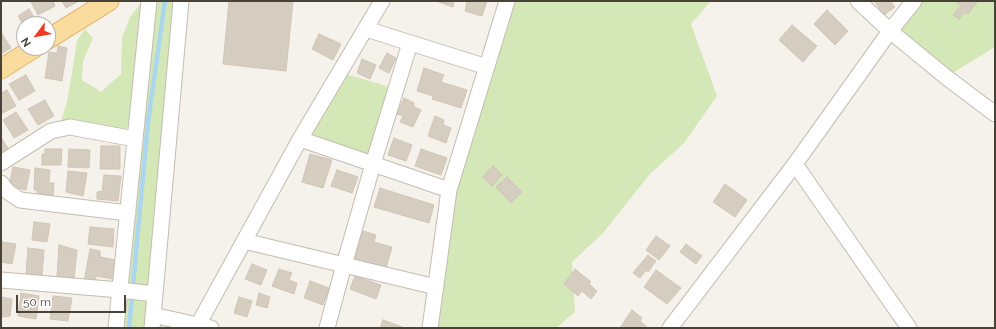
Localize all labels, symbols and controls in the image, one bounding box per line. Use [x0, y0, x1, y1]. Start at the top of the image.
north arrow [16, 16, 56, 56]
text: N [19, 35, 34, 49]
scale bar [18, 287, 128, 313]
text: 50 m [23, 295, 51, 309]

